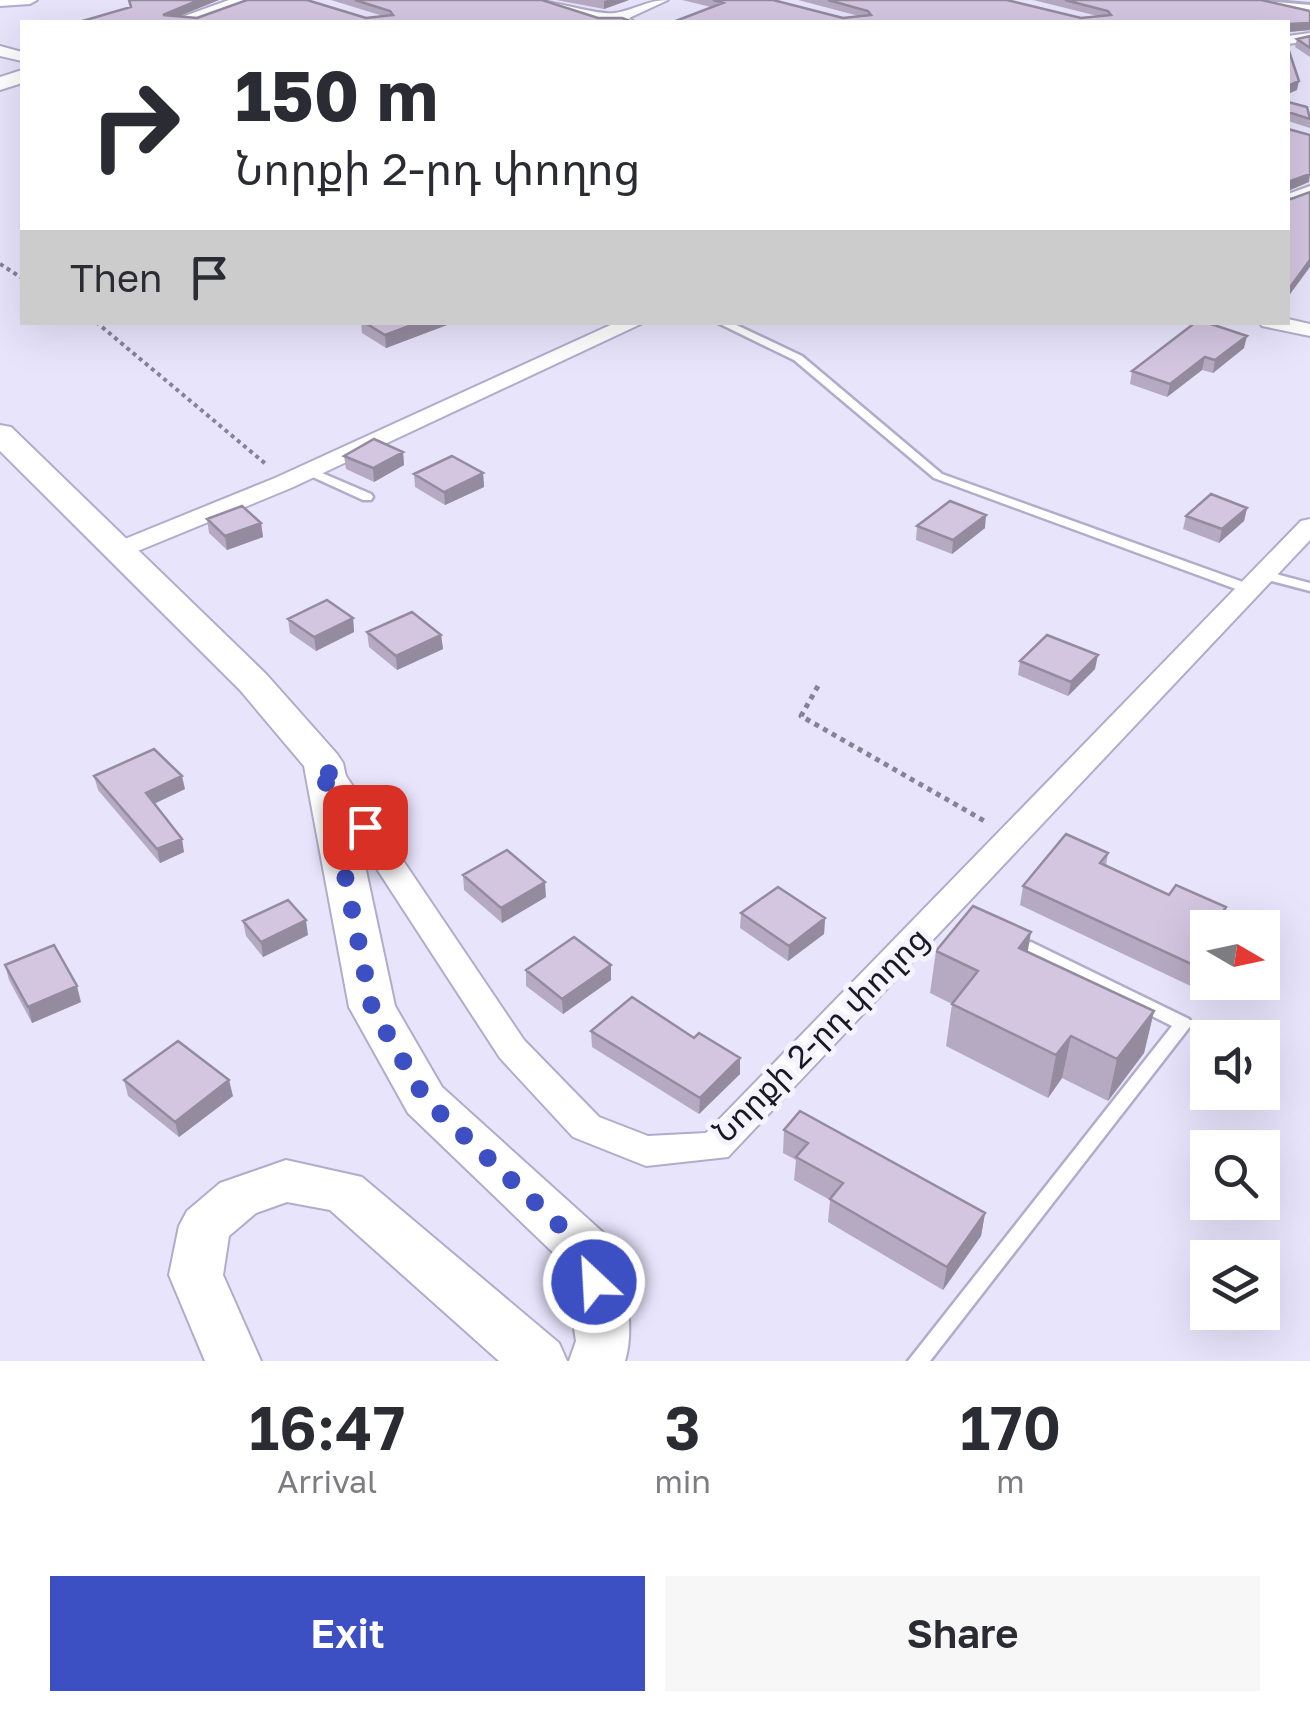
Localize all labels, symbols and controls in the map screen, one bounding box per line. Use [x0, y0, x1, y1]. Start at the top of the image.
text: 150 m [235, 52, 438, 136]
icon: right [70, 60, 200, 190]
text: Նորքի 2-րդ փողոց [235, 141, 641, 195]
icon: arrive [182, 250, 237, 305]
text: Then [70, 255, 162, 300]
pin [323, 785, 408, 870]
icon: arrive [338, 800, 393, 855]
north arrow [1190, 910, 1280, 1000]
map controls [1190, 910, 1280, 1330]
street label: Նորքի 2-րդ փողոց [705, 919, 936, 1150]
button: sound [1190, 1020, 1280, 1110]
button: search [1190, 1130, 1280, 1220]
position arrow [542, 1230, 646, 1334]
button: layers [1190, 1240, 1280, 1330]
text: 16:47 [249, 1391, 405, 1463]
text: 3 [665, 1391, 701, 1463]
text: 170 [960, 1391, 1061, 1463]
text: Arrival [277, 1462, 377, 1500]
text: min [654, 1462, 711, 1500]
text: m [996, 1462, 1025, 1500]
button: Exit [50, 1576, 645, 1691]
button: Share [665, 1576, 1260, 1691]

